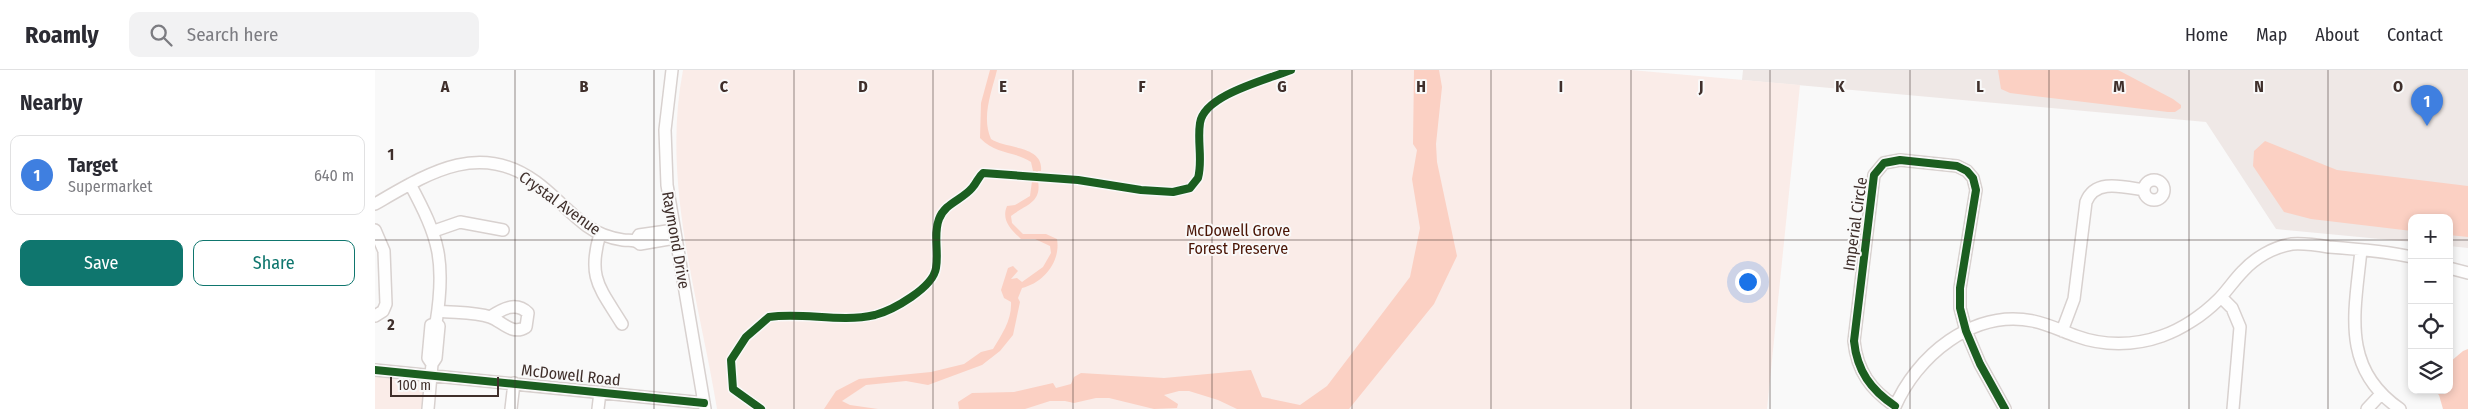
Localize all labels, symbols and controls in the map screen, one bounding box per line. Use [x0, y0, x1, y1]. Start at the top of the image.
search box [129, 12, 479, 57]
text: Roamly [25, 21, 99, 49]
icon: search [147, 21, 175, 49]
text: Search here [187, 23, 278, 46]
text: Home [2185, 24, 2228, 46]
text: Map [2256, 24, 2287, 46]
text: About [2315, 24, 2359, 46]
text: Contact [2387, 24, 2443, 46]
text: A [440, 77, 450, 96]
text: B [580, 77, 589, 96]
text: C [720, 77, 729, 96]
text: D [858, 77, 868, 96]
text: E [999, 77, 1007, 96]
text: F [1138, 77, 1146, 96]
text: G [1277, 77, 1287, 96]
text: H [1416, 77, 1426, 96]
text: I [1559, 77, 1563, 96]
text: J [1698, 77, 1703, 96]
text: K [1835, 77, 1845, 96]
text: L [1976, 77, 1984, 96]
text: M [2113, 77, 2125, 96]
text: N [2254, 77, 2264, 96]
text: O [2393, 77, 2403, 96]
pin: 1 [2411, 85, 2443, 126]
text: Nearby [20, 90, 82, 116]
text: 1 [388, 145, 394, 164]
text: Target [68, 154, 118, 177]
text: 1 [34, 166, 40, 185]
text: 640 m [314, 166, 354, 185]
street label: Crystal Avenue [516, 167, 605, 239]
street label: Imperial Circle [1839, 176, 1871, 272]
text: Supermarket [68, 177, 152, 196]
street label: Raymond Drive [658, 190, 694, 290]
map controls [2408, 214, 2453, 394]
button: + [2408, 214, 2453, 259]
park label: McDowell Grove Forest Preserve [1186, 221, 1290, 258]
button: Save [20, 240, 183, 286]
button: Share [193, 240, 355, 286]
button: − [2408, 259, 2453, 304]
your location [1735, 269, 1761, 295]
button: locate [2408, 304, 2453, 349]
text: 2 [386, 315, 395, 334]
button: layers [2408, 349, 2453, 394]
street label: McDowell Road [520, 360, 622, 390]
scale bar [390, 374, 499, 397]
text: 100 m [397, 377, 431, 394]

